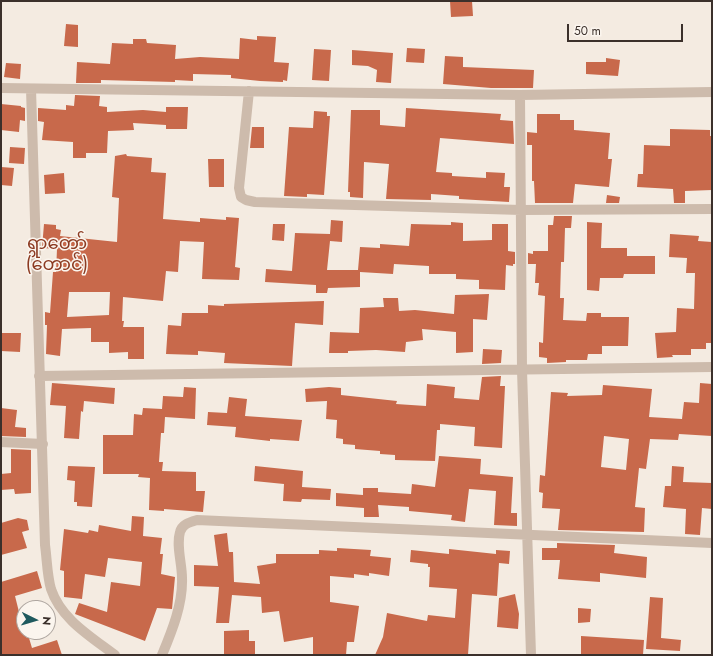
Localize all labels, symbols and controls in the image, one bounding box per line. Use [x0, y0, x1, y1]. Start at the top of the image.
scale bar [569, 16, 685, 42]
text: 50 m [574, 22, 601, 40]
district label: ရွာတော် (တောင်) [26, 234, 88, 276]
north arrow [16, 600, 56, 640]
text: N [39, 616, 55, 626]

